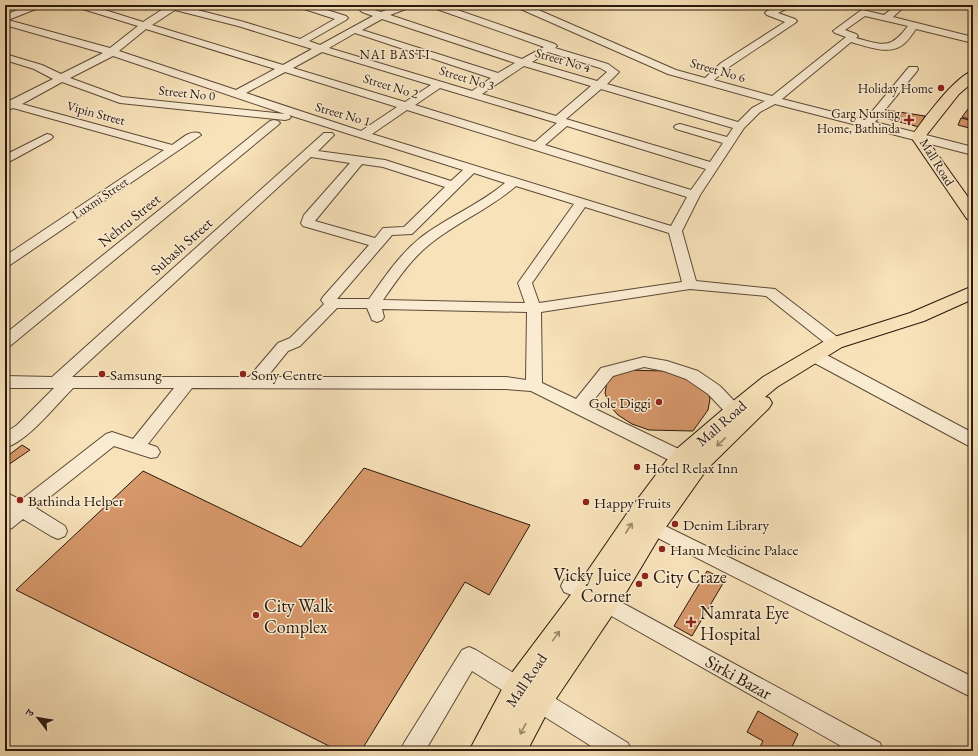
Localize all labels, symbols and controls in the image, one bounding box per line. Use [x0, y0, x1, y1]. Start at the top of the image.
street label: Street No 4 [533, 44, 593, 76]
district label: NAI BASTI [359, 46, 431, 63]
street label: Street No 6 [688, 54, 748, 86]
street label: Street No 3 [437, 62, 497, 94]
street label: Street No 2 [361, 70, 421, 103]
place label: Holiday Home [858, 80, 933, 97]
street label: Street No 0 [158, 82, 216, 104]
marker: Holiday Home [936, 83, 946, 93]
street label: Vipin Street [65, 97, 127, 129]
street label: Street No 1 [313, 98, 373, 130]
place label: Garg Nursing Home, Bathinda [817, 105, 901, 137]
marker: Garg Nursing Home, Bathinda [903, 114, 915, 126]
street label: Mall Road [916, 135, 958, 189]
street label: Luxmi Street [69, 173, 131, 223]
street label: Nehru Street [94, 189, 164, 251]
street label: Subash Street [146, 213, 216, 279]
place label: Samsung [110, 365, 162, 384]
place label: Sony Centre [251, 365, 322, 384]
marker: Samsung [97, 369, 107, 379]
marker: Sony Centre [238, 369, 248, 379]
place label: Gole Diggi [589, 393, 651, 412]
street label: Mall Road [692, 396, 750, 450]
marker: Gole Diggi [654, 397, 664, 407]
one-way arrow [716, 437, 726, 447]
place label: Hotel Relax Inn [645, 458, 738, 477]
marker: Hotel Relax Inn [632, 462, 642, 472]
place label: Bathinda Helper [28, 491, 124, 510]
place label: Happy Fruits [594, 493, 671, 512]
marker: Bathinda Helper [15, 495, 25, 505]
marker: Happy Fruits [581, 497, 591, 507]
place label: Denim Library [683, 515, 770, 534]
marker: Denim Library [670, 519, 680, 529]
one-way arrow [626, 522, 634, 534]
place label: Hanu Medicine Palace [670, 540, 799, 559]
marker: Hanu Medicine Palace [657, 544, 667, 554]
place label: Vicky Juice Corner [554, 563, 631, 607]
place label: City Craze [653, 565, 727, 588]
marker: City Craze [640, 571, 650, 581]
marker: Vicky Juice Corner [634, 579, 644, 589]
place label: City Walk Complex [264, 594, 334, 638]
place label: Namrata Eye Hospital [700, 601, 789, 645]
marker: City Walk Complex [251, 610, 261, 620]
marker: Namrata Eye Hospital [685, 616, 697, 628]
one-way arrow [552, 630, 560, 641]
street label: Mall Road [501, 649, 551, 711]
street label: Sirki Bazar [702, 649, 776, 705]
north arrow [18, 698, 58, 738]
text: उ [21, 706, 38, 720]
one-way arrow [519, 723, 527, 735]

